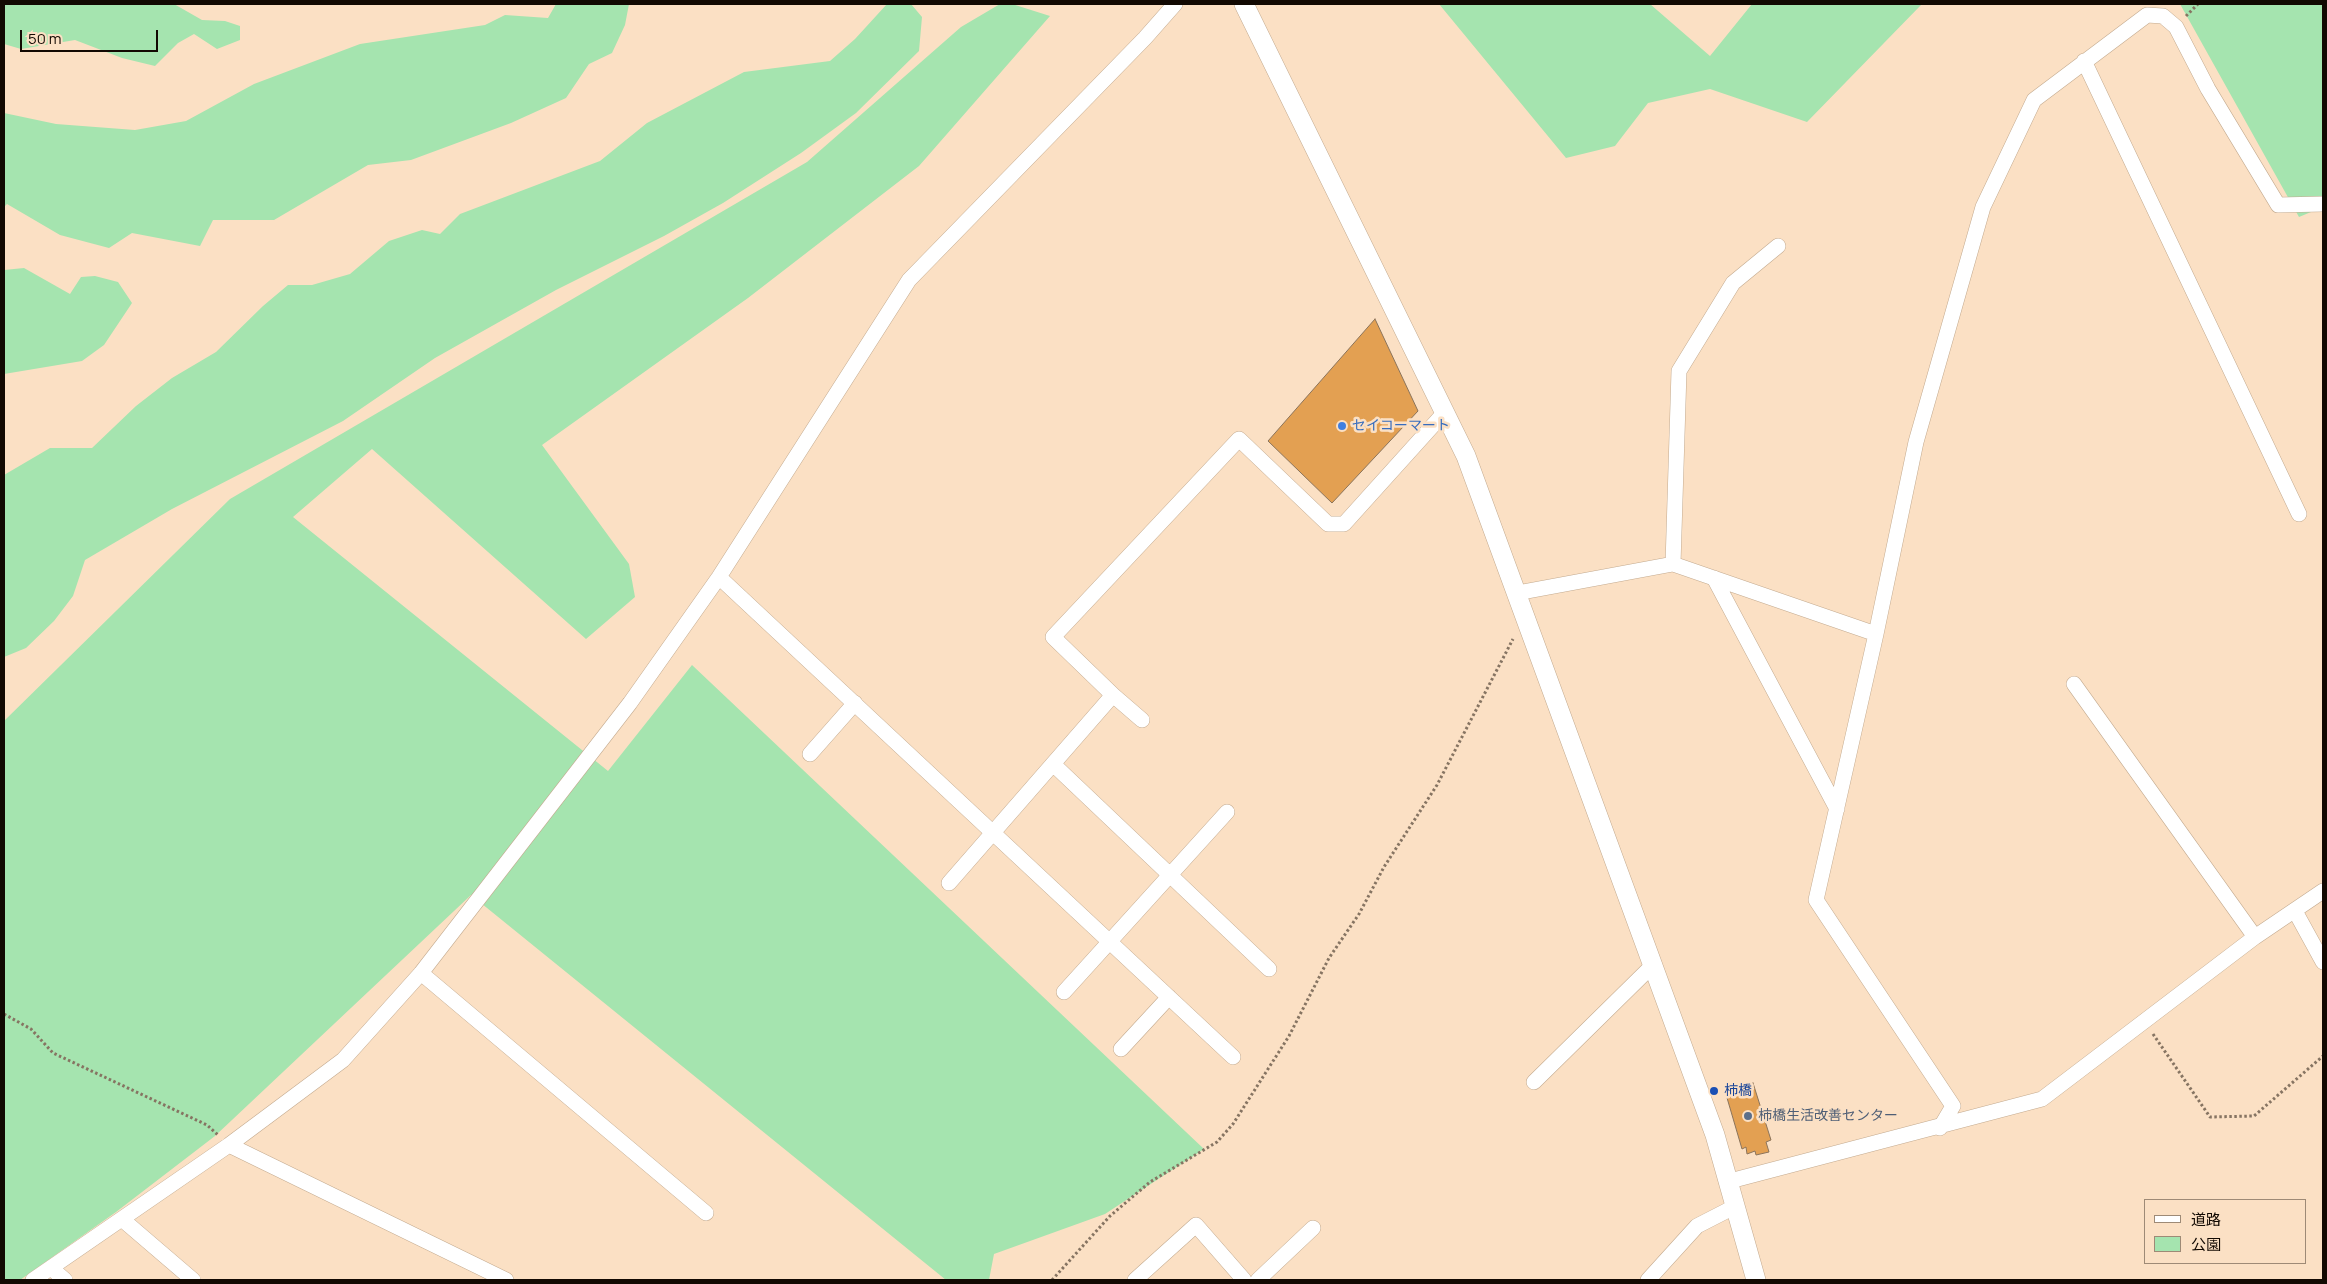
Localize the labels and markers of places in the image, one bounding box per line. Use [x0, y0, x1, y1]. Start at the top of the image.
place label: セイコーマート [1352, 418, 1450, 434]
marker: セイコーマート [1336, 420, 1348, 432]
place label: 柿橋 [1724, 1083, 1752, 1099]
marker: 柿橋 [1708, 1085, 1720, 1097]
place label: 柿橋生活改善センター [1758, 1108, 1898, 1124]
marker: 柿橋生活改善センター [1742, 1110, 1754, 1122]

